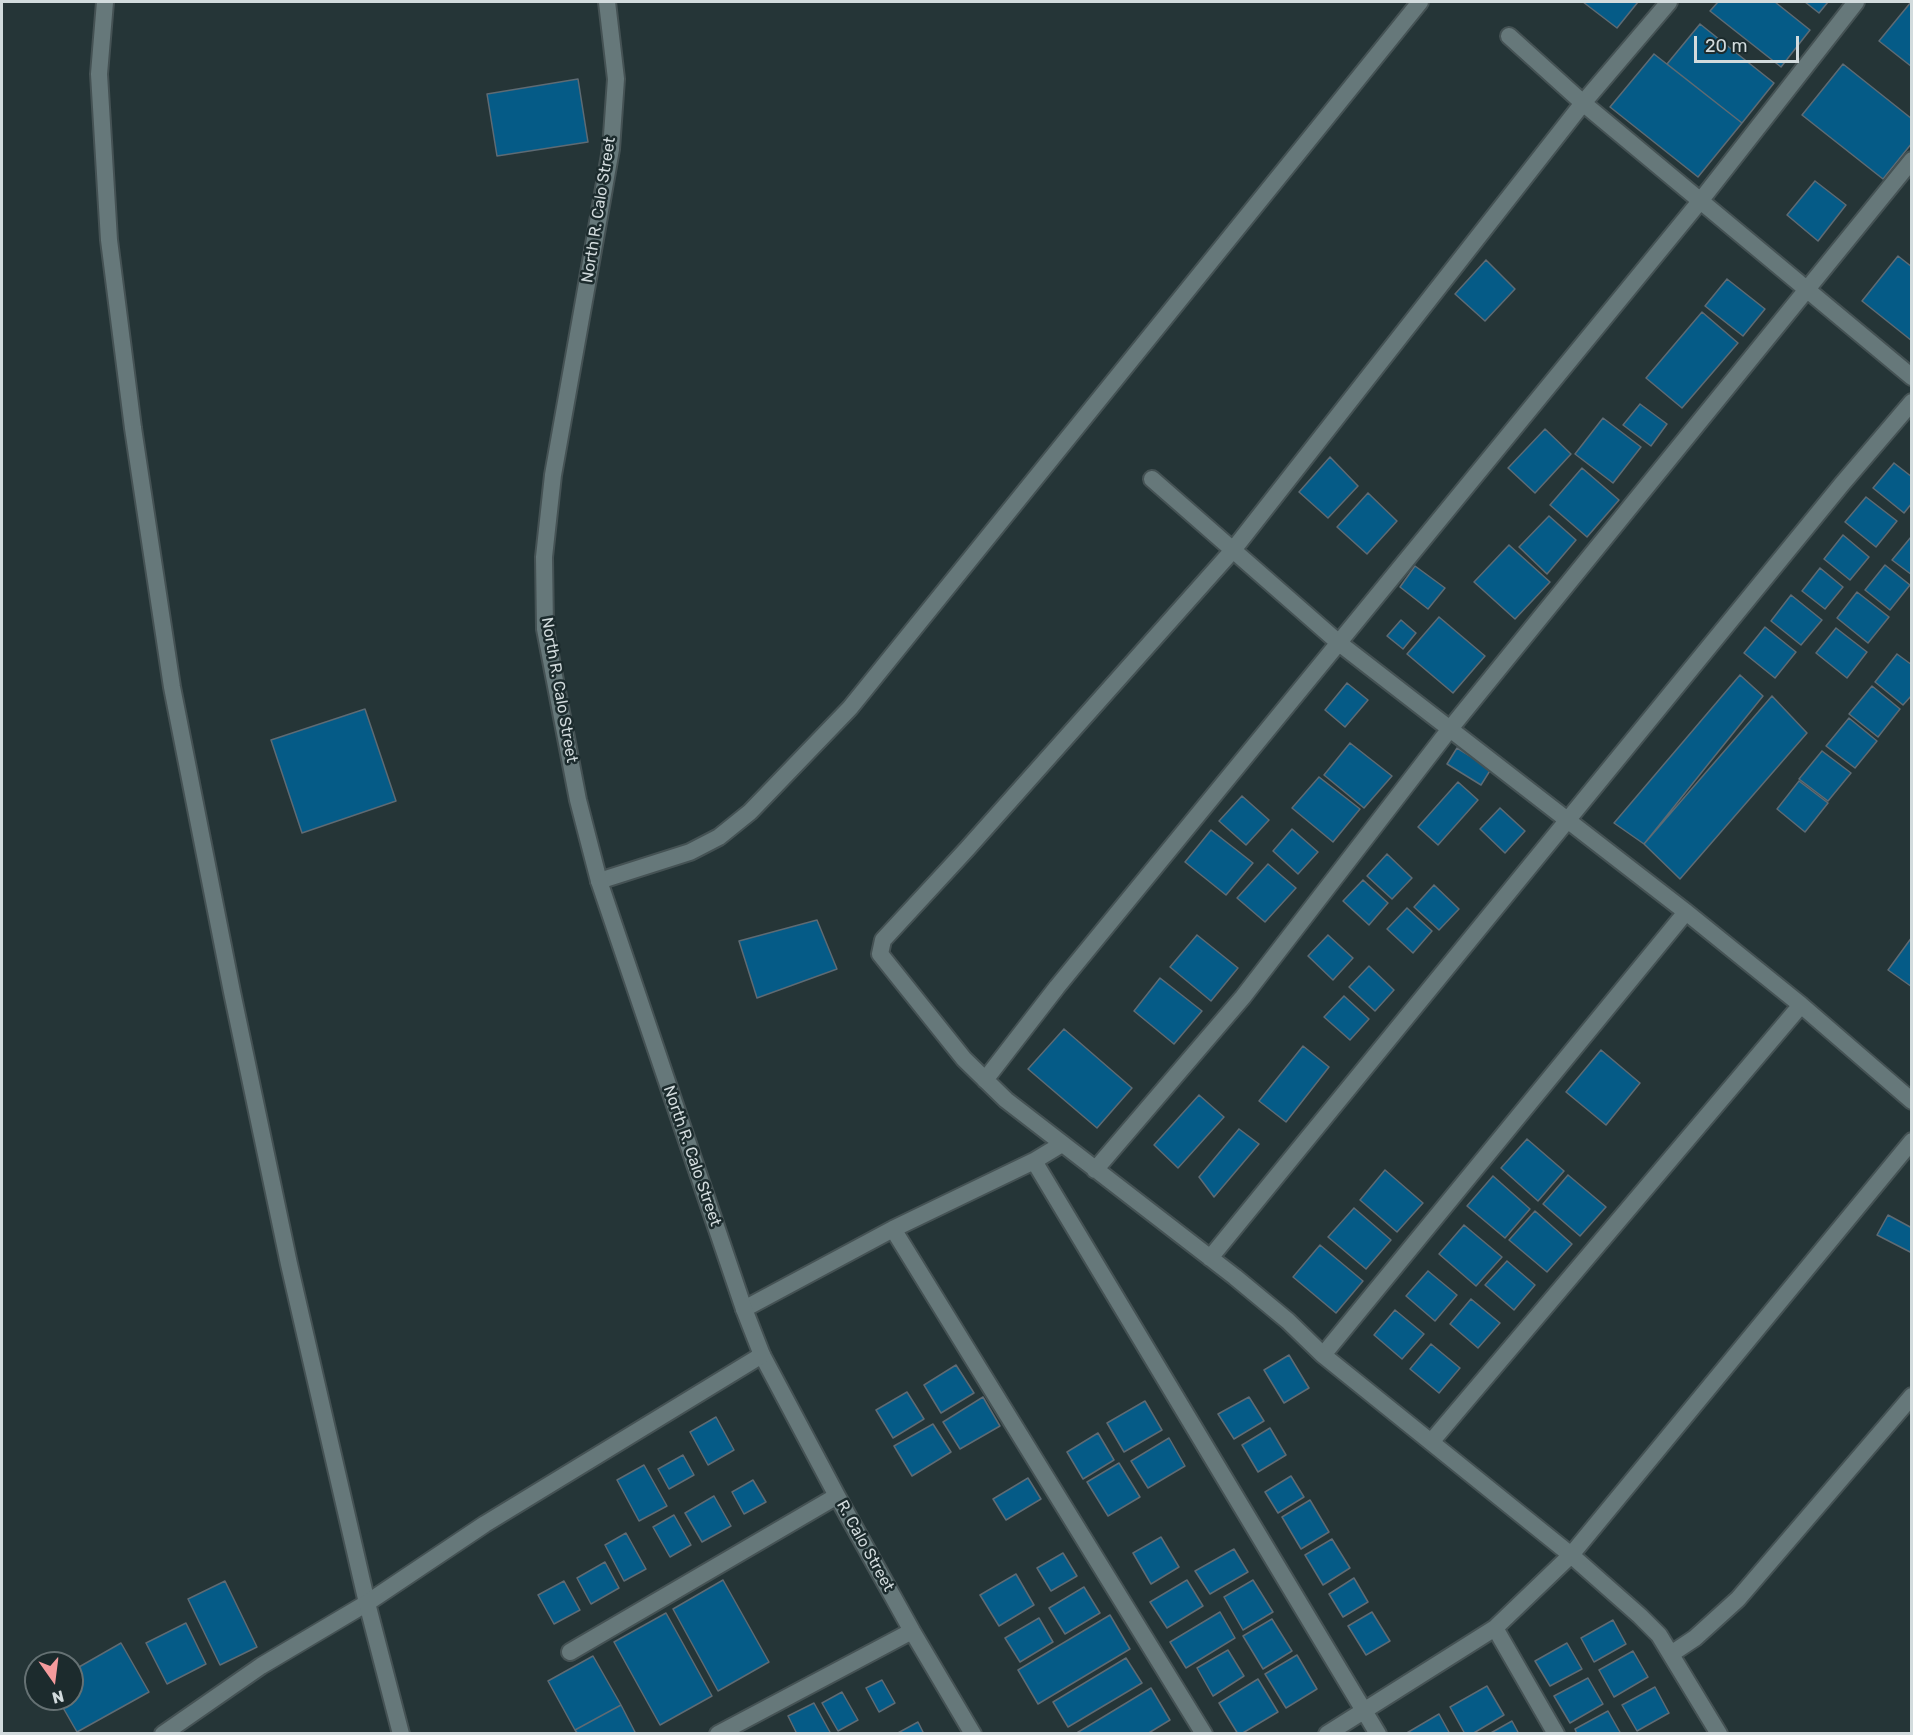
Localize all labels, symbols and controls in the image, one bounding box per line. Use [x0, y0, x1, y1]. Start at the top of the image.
scale bar [1697, 24, 1802, 62]
text: 20 m [1705, 35, 1747, 57]
street label: North R. Calo Street [578, 136, 620, 284]
street label: North R. Calo Street [537, 616, 581, 764]
street label: North R. Calo Street [659, 1083, 725, 1229]
street label: R. Calo Street [832, 1497, 898, 1595]
north arrow [24, 1651, 84, 1711]
text: N [50, 1686, 66, 1708]

